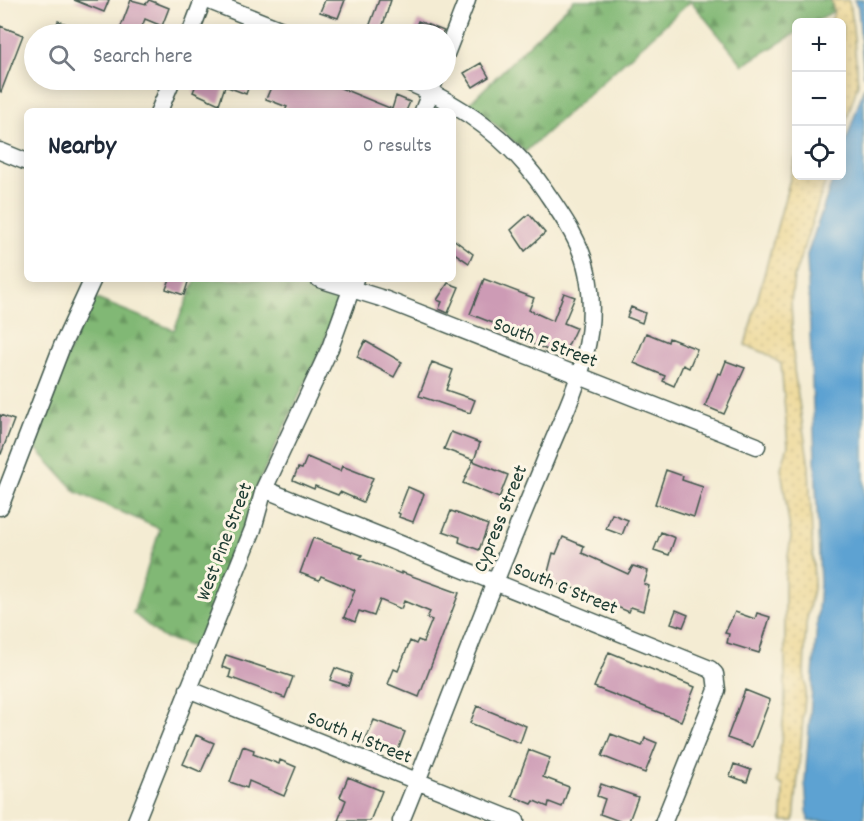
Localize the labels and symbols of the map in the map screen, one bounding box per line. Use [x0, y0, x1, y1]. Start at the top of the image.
street label: South F Street [489, 311, 601, 377]
street label: Cypress Street [468, 461, 536, 577]
street label: West Pine Street [190, 479, 261, 605]
street label: South G Street [508, 556, 621, 624]
street label: South H Street [302, 705, 416, 773]

